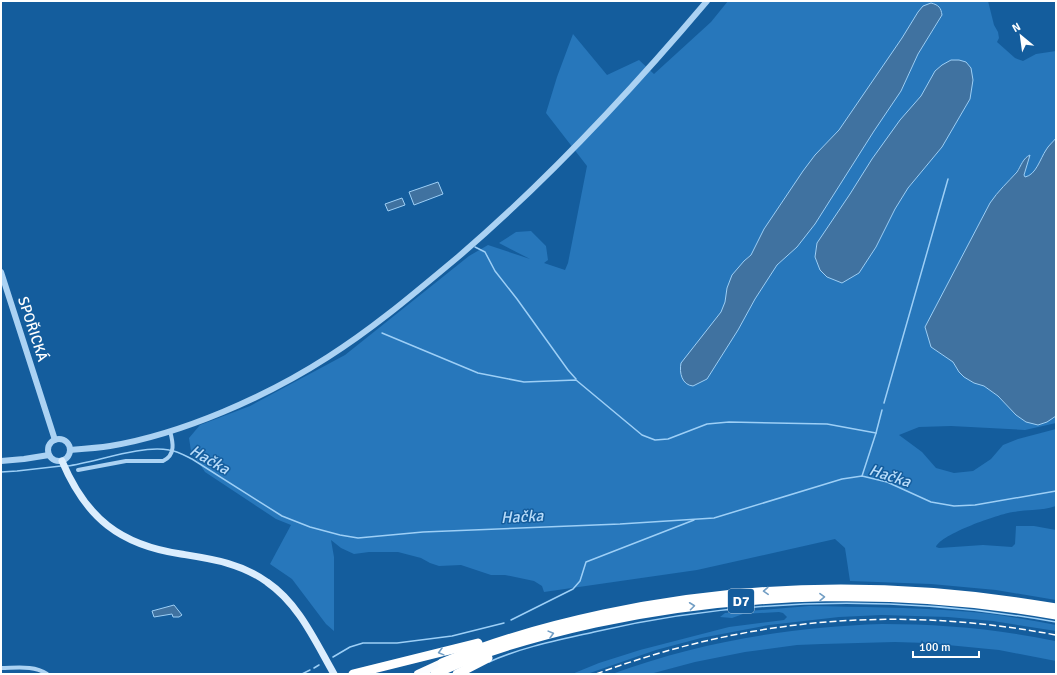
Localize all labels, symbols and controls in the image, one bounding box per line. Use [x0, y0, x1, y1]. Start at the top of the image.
north arrow [1001, 16, 1041, 56]
text: N [1010, 20, 1023, 35]
street label: SPOŘICKÁ [14, 294, 53, 364]
water label: Hačka [186, 441, 234, 480]
water label: Hačka [866, 460, 914, 492]
water label: Hačka [500, 506, 545, 528]
one-way arrow [763, 587, 769, 596]
road number: D7 [728, 589, 754, 613]
one-way arrow [819, 593, 825, 601]
one-way arrow [689, 602, 695, 611]
one-way arrow [548, 630, 554, 638]
scale bar [913, 633, 979, 659]
text: 100 m [919, 640, 951, 655]
one-way arrow [438, 648, 444, 656]

